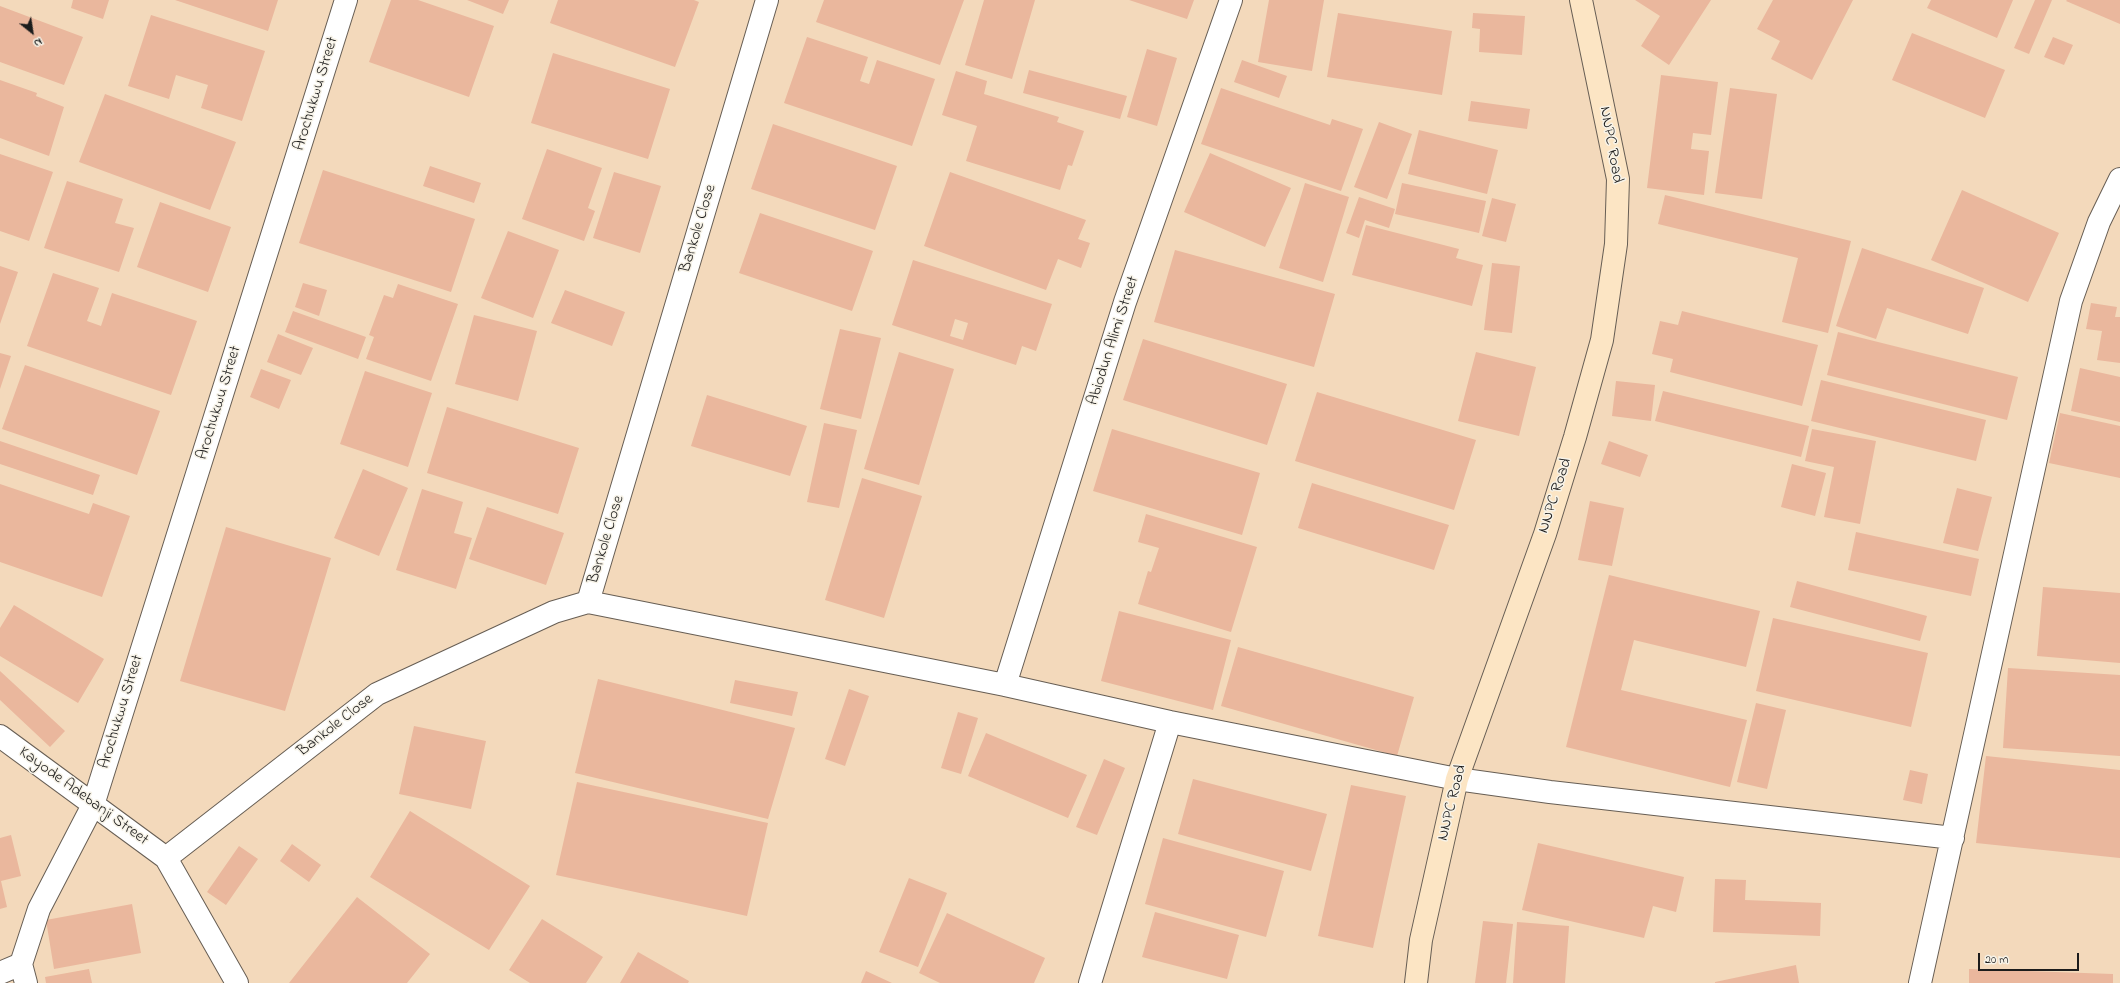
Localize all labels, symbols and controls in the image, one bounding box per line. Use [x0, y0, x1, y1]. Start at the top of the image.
north arrow [12, 12, 52, 52]
text: N [31, 34, 45, 51]
street label: Arochukwu Street [291, 35, 343, 153]
street label: NNPC Road [1594, 105, 1626, 185]
street label: Bankole Close [677, 183, 721, 275]
street label: Abiodun Alimi Street [1084, 274, 1144, 408]
street label: Arochukwu Street [194, 344, 246, 462]
street label: NNPC Road [1535, 456, 1577, 536]
street label: Bankole Close [585, 494, 629, 586]
street label: Arochukwu Street [96, 653, 148, 771]
street label: Bankole Close [294, 690, 378, 762]
street label: Kayode Adebanji Street [14, 743, 152, 851]
street label: NNPC Road [1434, 763, 1472, 843]
scale bar [1980, 945, 2081, 971]
text: 20 m [1985, 951, 2008, 969]

